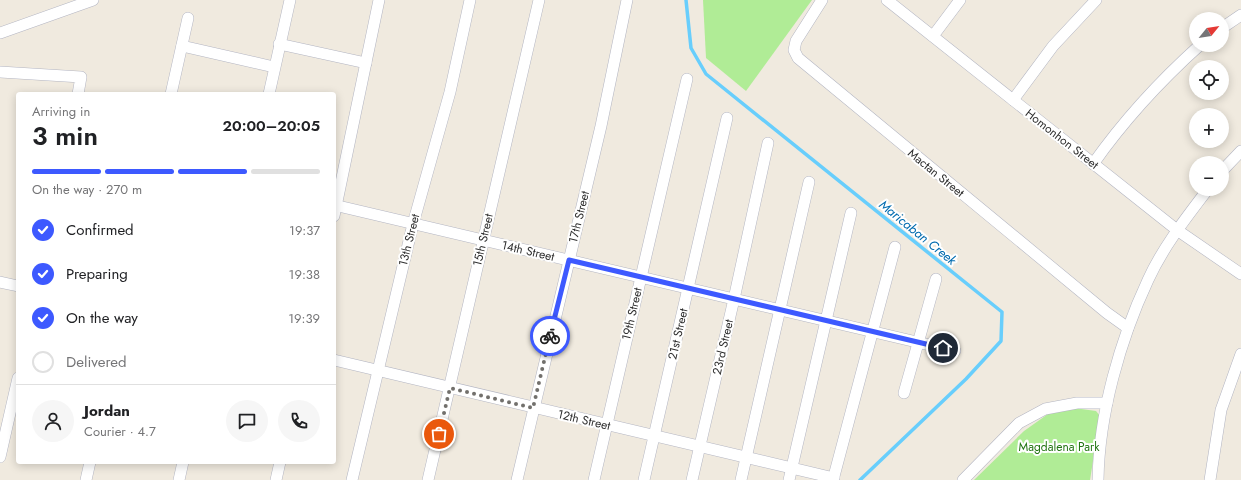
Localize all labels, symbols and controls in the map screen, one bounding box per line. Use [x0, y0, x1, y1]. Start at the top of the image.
north arrow [1189, 12, 1229, 52]
map controls [1189, 12, 1229, 196]
button: locate [1189, 60, 1229, 100]
text: Arriving in [32, 102, 90, 121]
street label: Homonhon Street [1021, 105, 1103, 173]
button: + [1189, 108, 1229, 148]
text: 20:00–20:05 [223, 115, 320, 137]
text: 3 min [32, 117, 98, 155]
street label: Mactan Street [904, 144, 968, 202]
button: − [1189, 156, 1229, 196]
text: On the way · 270 m [32, 180, 142, 199]
street label: 17th Street [564, 189, 594, 245]
water label: Maricaban Creek [875, 195, 961, 270]
street label: 13th Street [394, 212, 424, 268]
street label: 15th Street [468, 212, 498, 268]
icon: check [32, 219, 54, 241]
text: Confirmed [66, 219, 134, 241]
text: 19:37 [289, 221, 320, 240]
street label: 14th Street [500, 236, 556, 266]
icon: check [32, 263, 54, 285]
text: Preparing [66, 263, 128, 285]
text: 19:38 [289, 265, 320, 284]
street label: 19th Street [617, 286, 647, 342]
street label: 21st Street [663, 306, 693, 361]
icon: check [32, 307, 54, 329]
text: On the way [66, 307, 138, 329]
text: 19:39 [288, 309, 320, 328]
courier [530, 316, 570, 356]
street label: 23rd Street [708, 317, 738, 377]
icon: bike [539, 325, 561, 347]
pin [926, 331, 960, 365]
icon: home [932, 337, 954, 359]
text: Delivered [66, 351, 127, 373]
button: person [32, 400, 74, 442]
text: Jordan [84, 400, 130, 422]
button: chat [226, 400, 268, 442]
button: phone [278, 400, 320, 442]
street label: 12th Street [556, 405, 612, 435]
pin [422, 417, 456, 451]
text: Courier · 4.7 [84, 422, 156, 441]
icon: bag [428, 423, 450, 445]
park label: Magdalena Park [1019, 438, 1100, 456]

